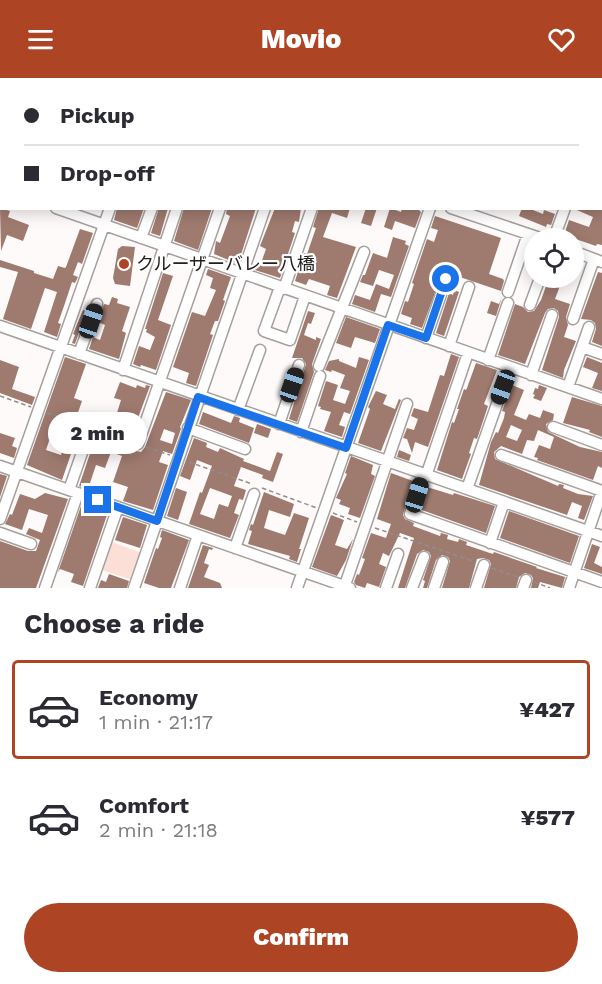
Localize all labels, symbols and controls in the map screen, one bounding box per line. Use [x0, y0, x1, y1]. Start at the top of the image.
icon: menu [24, 23, 57, 56]
text: Movio [261, 23, 341, 55]
icon: heart [545, 23, 578, 56]
text: Pickup [60, 103, 135, 128]
text: Drop-off [60, 161, 155, 186]
map controls [524, 228, 584, 288]
button: locate [524, 228, 584, 288]
place label: クルーザーバレー八橋 [136, 253, 315, 274]
marker: クルーザーバレー八橋 [117, 257, 131, 271]
route start [432, 265, 459, 292]
car [77, 301, 105, 341]
car [278, 365, 306, 405]
car [488, 367, 518, 407]
callout: 2 min [48, 413, 148, 455]
text: 2 min [70, 421, 125, 445]
car [403, 475, 431, 515]
route end [84, 486, 111, 513]
text: Choose a ride [24, 608, 204, 640]
icon: car [27, 683, 81, 737]
text: Economy [99, 685, 198, 710]
text: ¥427 [519, 697, 575, 722]
text: 1 min · 21:17 [99, 710, 213, 734]
icon: car [27, 791, 81, 845]
text: Comfort [99, 793, 189, 818]
text: ¥577 [521, 805, 575, 830]
text: 2 min · 21:18 [99, 818, 218, 842]
button: Confirm [24, 903, 578, 972]

